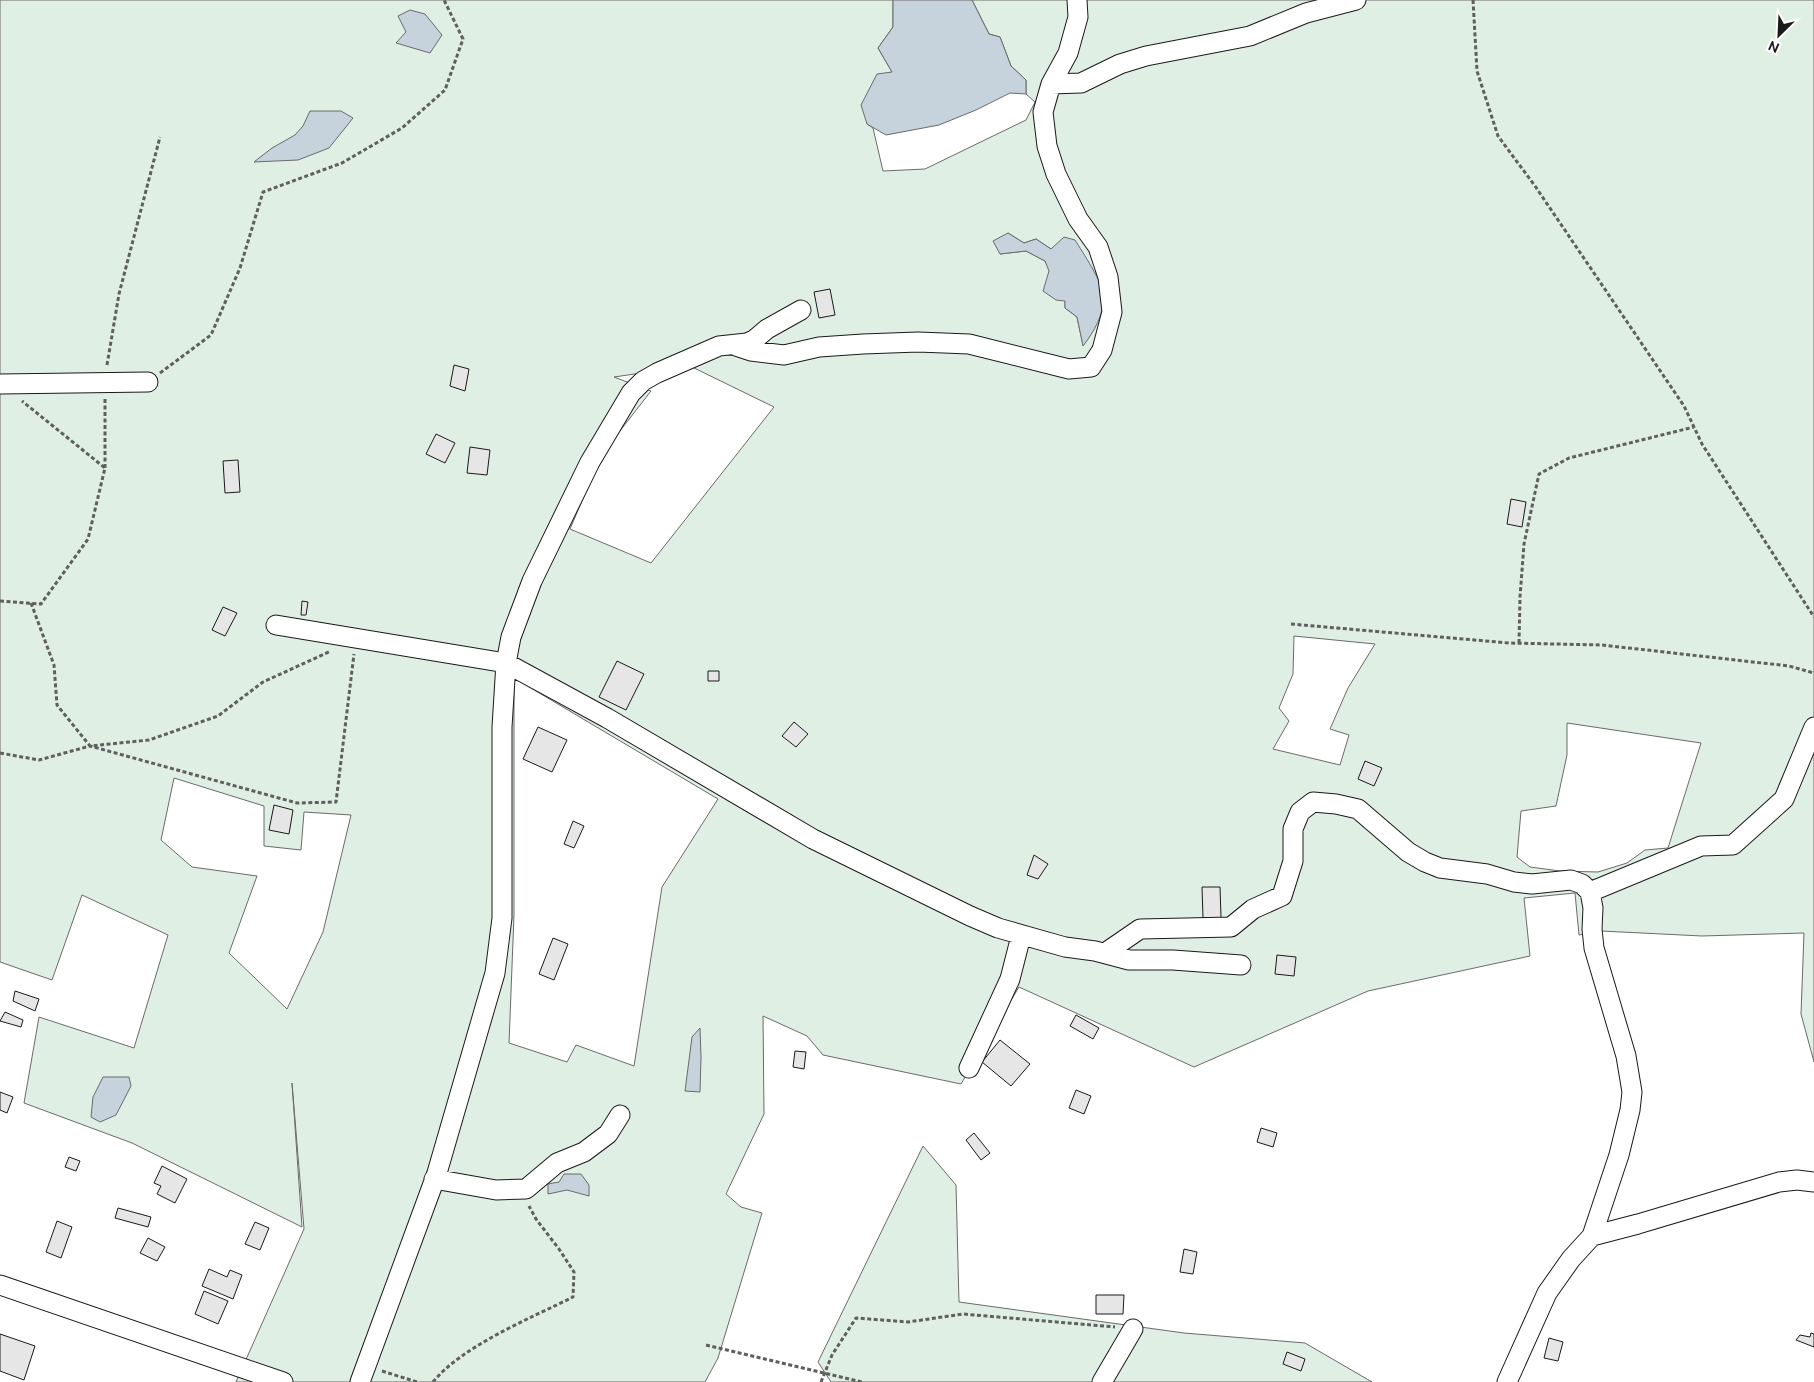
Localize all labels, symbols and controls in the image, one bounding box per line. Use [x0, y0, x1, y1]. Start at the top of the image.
north arrow [1754, 10, 1804, 60]
text: N [1766, 37, 1782, 56]

